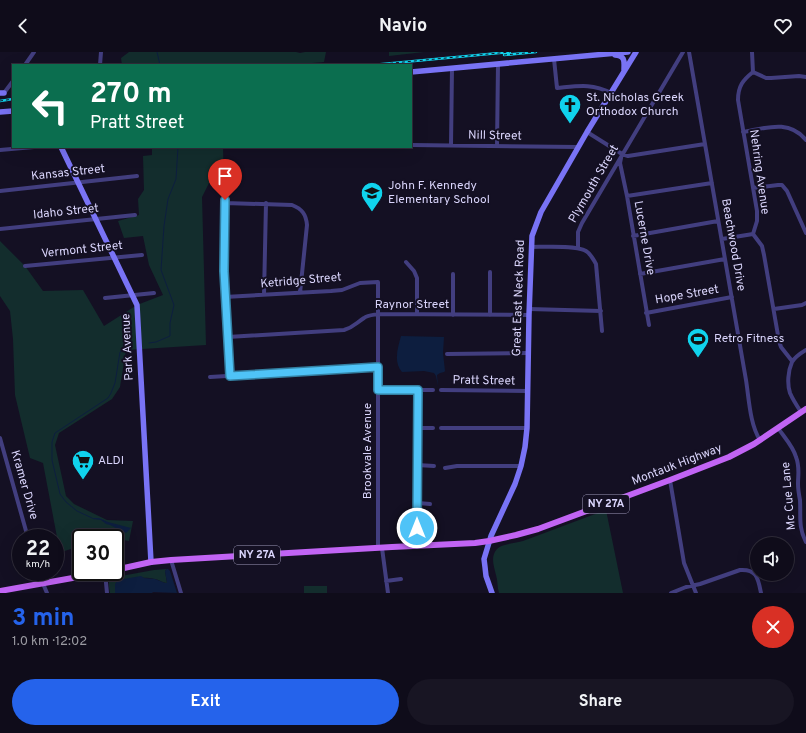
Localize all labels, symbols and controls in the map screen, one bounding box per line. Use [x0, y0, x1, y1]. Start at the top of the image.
icon: back [12, 15, 34, 37]
text: Navio [379, 15, 427, 38]
icon: heart [772, 15, 794, 37]
text: 270 m [90, 77, 172, 113]
icon: left [24, 80, 76, 132]
place label: St. Nicholas Greek Orthodox Church [586, 90, 684, 120]
church icon: St. Nicholas Greek Orthodox Church [557, 92, 583, 125]
text: Pratt Street [90, 112, 184, 135]
street label: Nill Street [468, 128, 522, 144]
street label: Nehring Avenue [745, 128, 773, 216]
street label: Plymouth Street [565, 142, 623, 226]
pin [208, 159, 242, 200]
street label: Kansas Street [30, 161, 106, 185]
icon: arrive [214, 165, 236, 187]
place label: John F. Kennedy Elementary School [388, 178, 490, 208]
school or university icon: John F. Kennedy Elementary School [359, 180, 385, 213]
street label: Beachwood Drive [717, 197, 749, 293]
street label: Lucerne Drive [630, 200, 658, 276]
street label: Idaho Street [32, 201, 100, 223]
street label: Vermont Street [40, 238, 124, 262]
street label: Great East Neck Road [509, 239, 529, 357]
street label: Ketridge Street [260, 269, 342, 293]
street label: Hope Street [654, 282, 720, 308]
street label: Raynor Street [375, 297, 449, 313]
street label: Park Avenue [118, 313, 138, 381]
sports icon: Retro Fitness [685, 326, 711, 359]
place label: Retro Fitness [714, 331, 784, 347]
street label: Pratt Street [452, 372, 516, 390]
street label: Brookvale Avenue [360, 403, 376, 499]
street label: Montauk Highway [630, 440, 724, 490]
street label: Kramer Drive [6, 448, 42, 522]
supermarket icon: ALDI [70, 448, 96, 481]
place label: ALDI [98, 453, 124, 469]
street label: Mc Cue Lane [778, 461, 800, 531]
road number: NY 27A [583, 495, 629, 513]
position arrow [396, 507, 438, 549]
speed limit sign: 30 [72, 529, 124, 581]
text: 22 [26, 537, 50, 563]
map controls [750, 537, 794, 581]
button: sound [750, 537, 794, 581]
road number: NY 27A [234, 546, 280, 564]
text: km/h [26, 558, 50, 571]
text: 3 min [12, 604, 74, 634]
button: close [752, 606, 794, 648]
text: 1.0 km · 12:02 [12, 634, 87, 650]
button: Exit [12, 679, 399, 725]
button: Share [407, 679, 794, 725]

